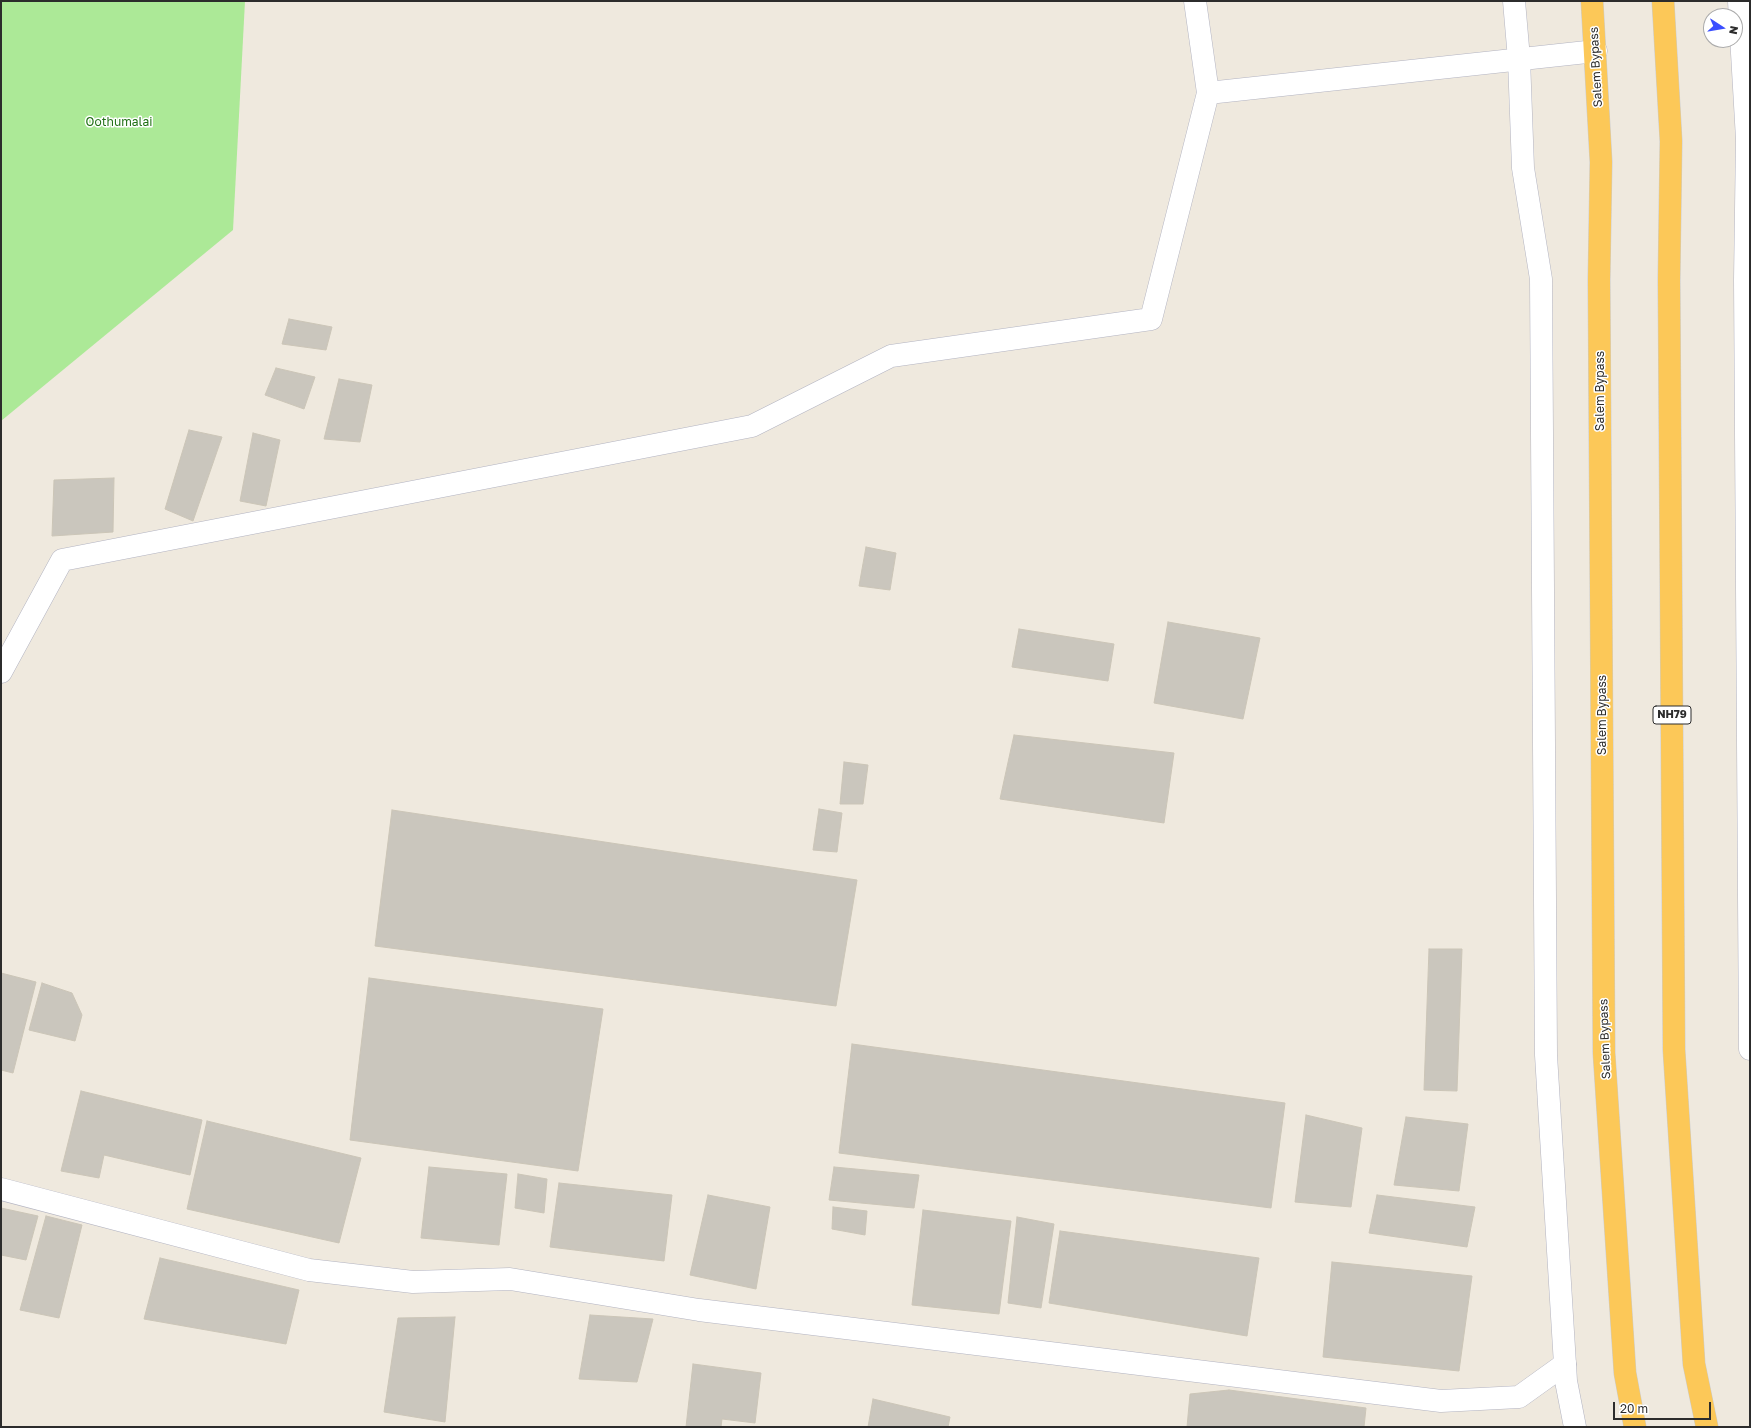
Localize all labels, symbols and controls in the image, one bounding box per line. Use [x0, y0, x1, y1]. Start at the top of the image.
north arrow [1703, 8, 1743, 48]
text: N [1727, 25, 1741, 36]
street label: Salem Bypass [1587, 27, 1605, 107]
park label: Oothumalai [86, 115, 152, 129]
street label: Salem Bypass [1593, 351, 1607, 431]
street label: Salem Bypass [1595, 675, 1609, 755]
road number: NH79 [1653, 706, 1691, 724]
street label: Salem Bypass [1596, 999, 1614, 1079]
scale bar [1615, 1394, 1713, 1420]
text: 20 m [1620, 1401, 1648, 1416]

